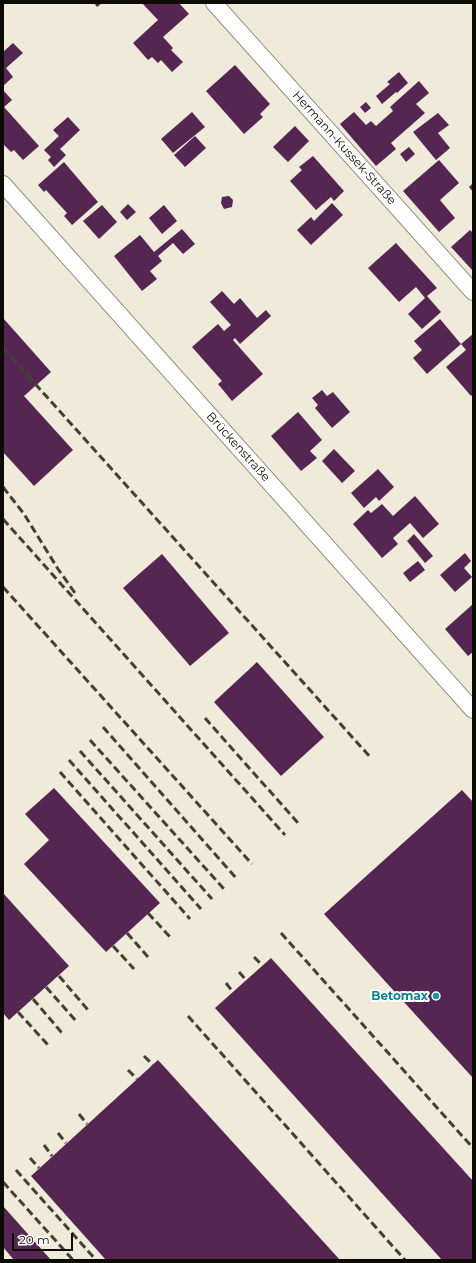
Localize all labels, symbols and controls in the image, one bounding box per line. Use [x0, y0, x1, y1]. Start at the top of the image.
street label: Hermann-Kussek-Straße [289, 88, 399, 208]
street label: Brückenstraße [203, 409, 273, 485]
place label: Betomax [371, 989, 428, 1003]
marker: Betomax [431, 991, 441, 1001]
scale bar [14, 1225, 75, 1251]
text: 20 m [19, 1232, 50, 1247]

